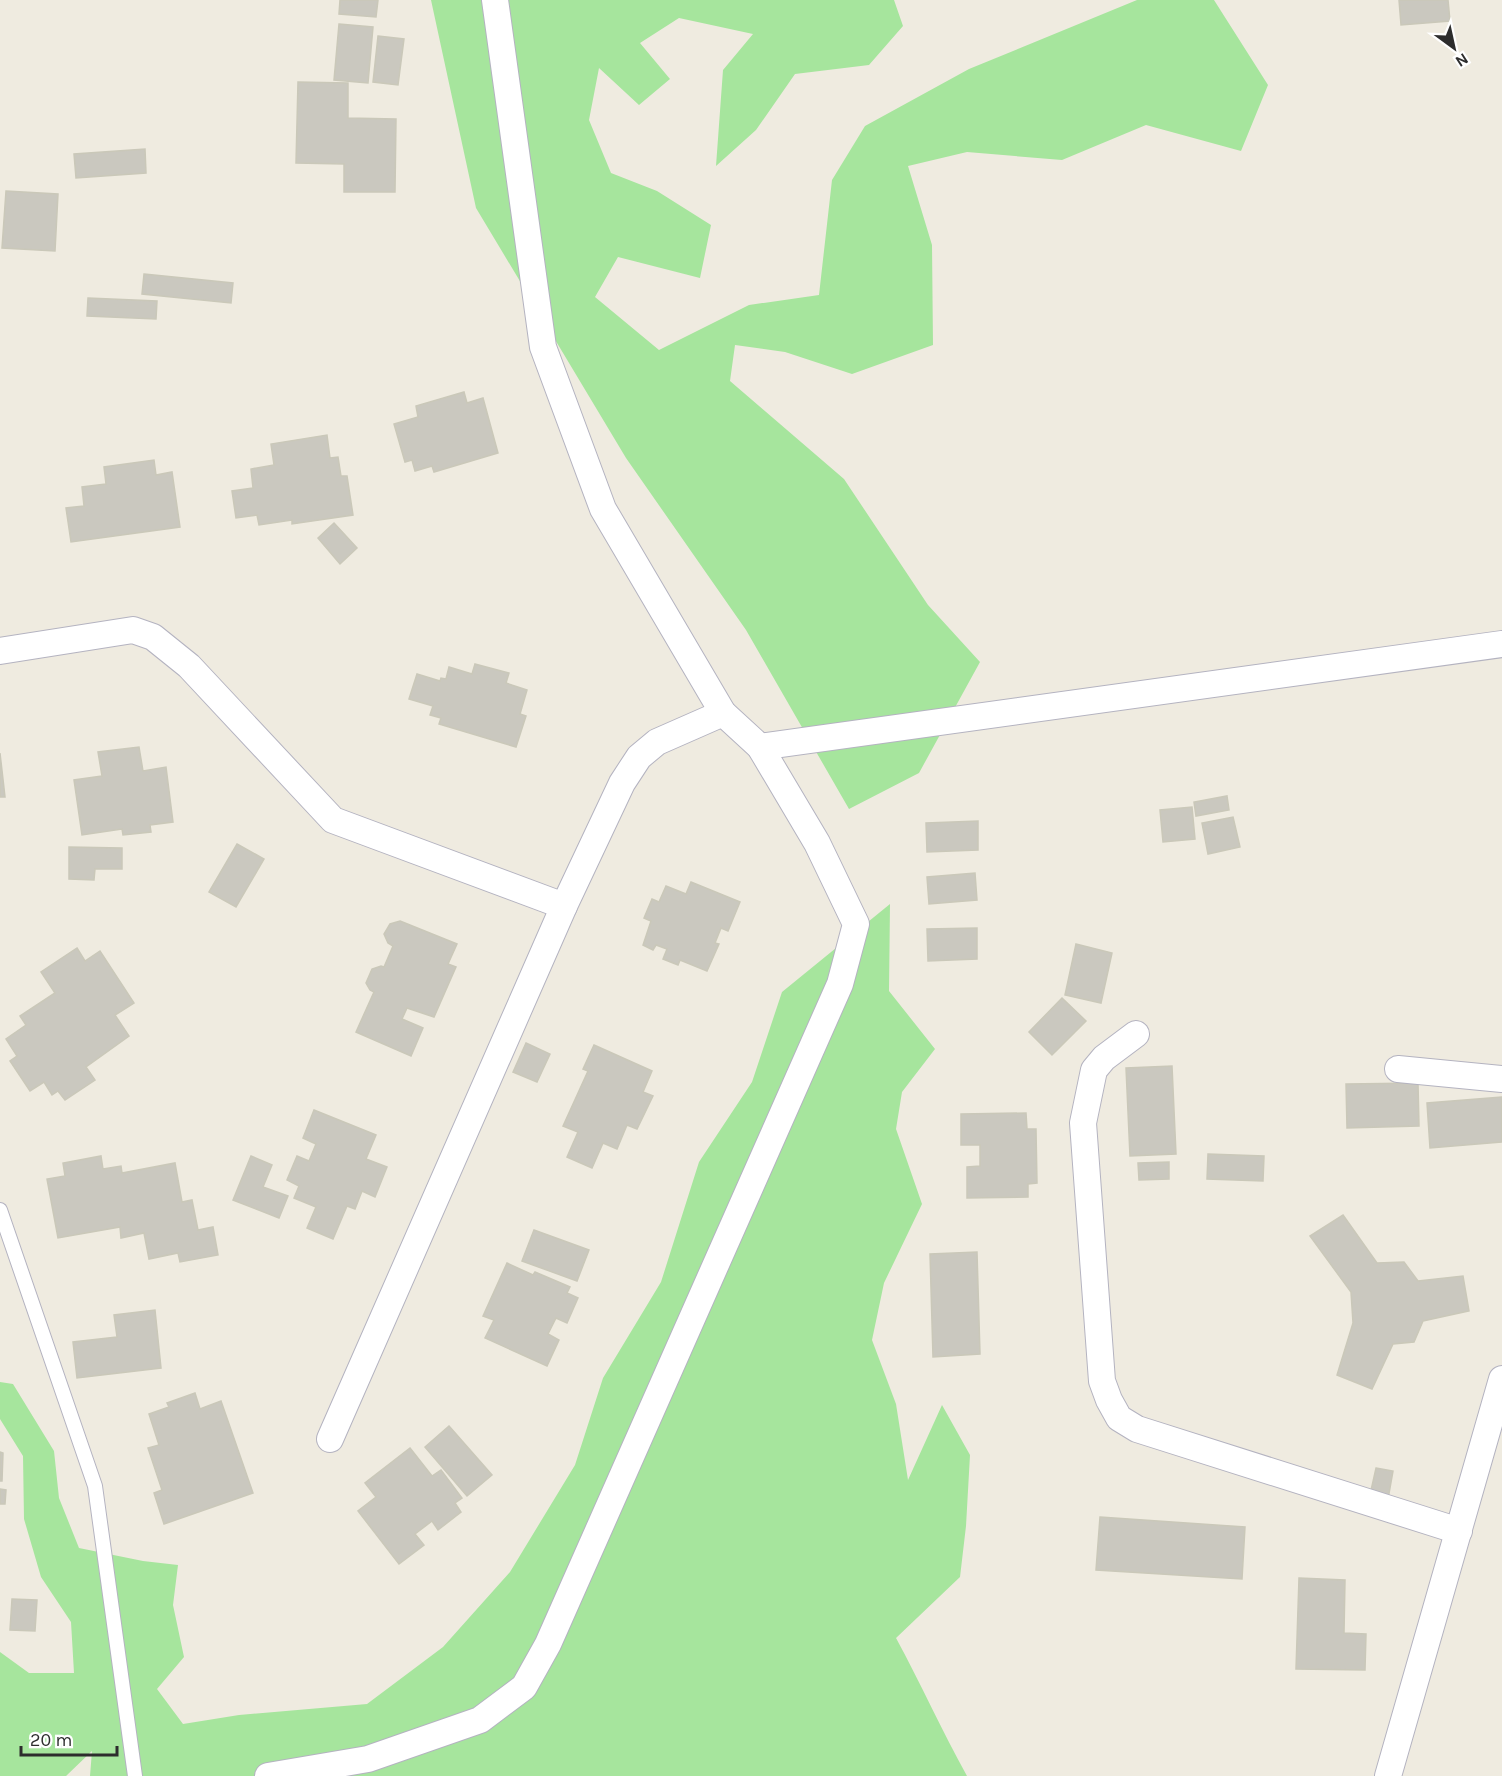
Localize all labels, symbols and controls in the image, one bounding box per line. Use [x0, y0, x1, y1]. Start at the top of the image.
north arrow [1424, 18, 1484, 78]
text: N [1452, 49, 1472, 71]
scale bar [21, 1719, 117, 1757]
text: 20 m [30, 1729, 72, 1751]

